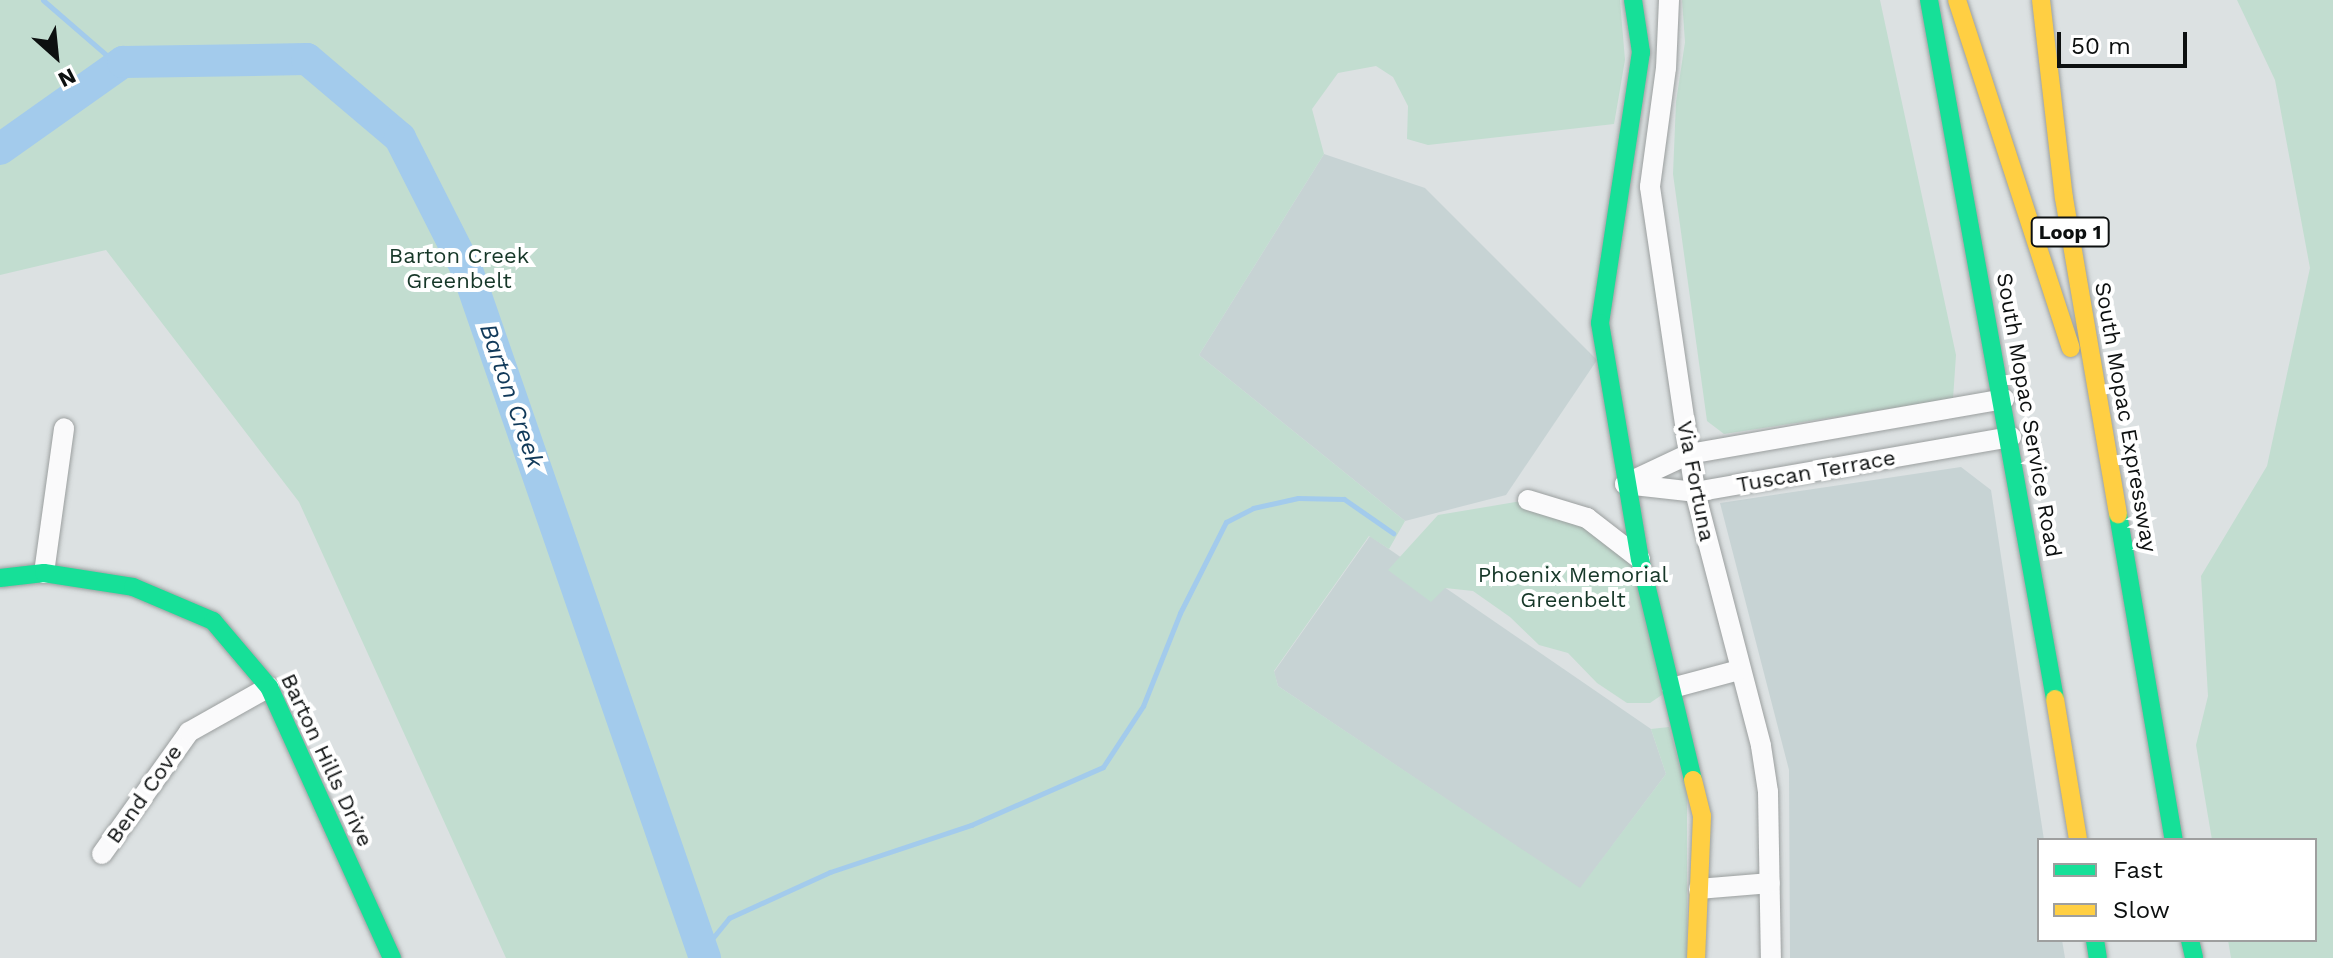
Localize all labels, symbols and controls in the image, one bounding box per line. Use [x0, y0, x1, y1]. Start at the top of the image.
north arrow [16, 16, 96, 96]
scale bar [2061, 16, 2191, 66]
text: 50 m [2071, 32, 2131, 60]
text: N [54, 63, 80, 93]
road number: Loop 1 [2030, 216, 2110, 248]
park label: Barton Creek Greenbelt [389, 242, 529, 294]
street label: South Mopac Service Road [1991, 271, 2067, 559]
street label: South Mopac Expressway [2089, 280, 2163, 554]
water label: Barton Creek [473, 320, 549, 472]
street label: Via Fortuna [1671, 418, 1721, 544]
street label: Tuscan Terrace [1734, 444, 1898, 498]
park label: Phoenix Memorial Greenbelt [1477, 561, 1669, 612]
street label: Barton Hills Drive [275, 669, 379, 851]
street label: Bend Cove [100, 740, 188, 848]
legend [2037, 838, 2317, 942]
text: Fast [2113, 856, 2163, 884]
text: Slow [2113, 896, 2170, 924]

